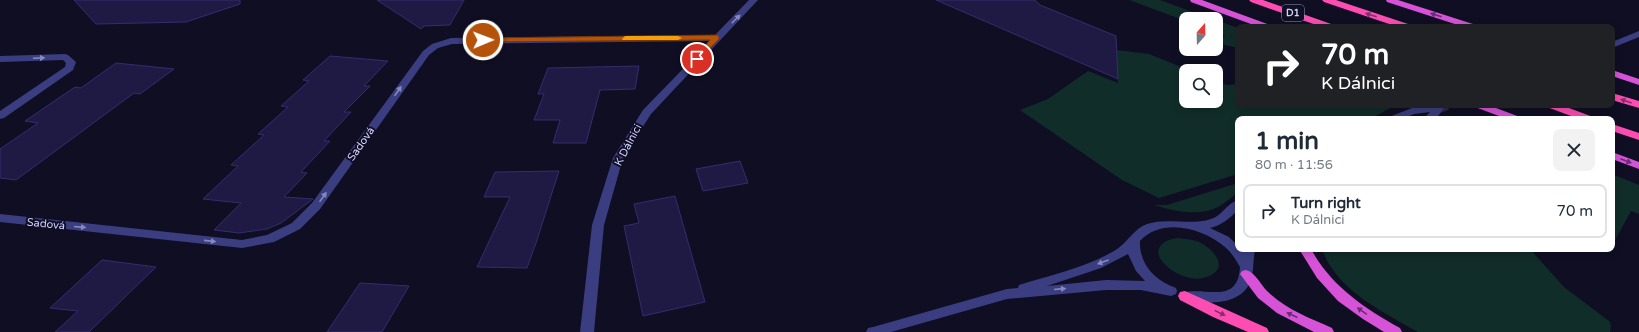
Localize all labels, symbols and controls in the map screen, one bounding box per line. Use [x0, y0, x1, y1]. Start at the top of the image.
road number: D1 [1282, 5, 1304, 21]
north arrow [1179, 12, 1223, 56]
map controls [1179, 12, 1223, 108]
one-way arrow [1365, 12, 1377, 18]
one-way arrow [1429, 12, 1441, 18]
one-way arrow [731, 14, 741, 24]
position arrow [462, 19, 504, 61]
text: 70 m [1321, 38, 1389, 72]
icon: right [1255, 40, 1307, 92]
pin [680, 42, 714, 76]
icon: arrive [686, 48, 708, 70]
one-way arrow [33, 55, 46, 61]
button: search [1179, 64, 1223, 108]
text: K Dálnici [1321, 72, 1395, 94]
one-way arrow [394, 85, 402, 96]
one-way arrow [1619, 97, 1631, 103]
street label: K Dálnici [612, 122, 644, 168]
street label: Sadová [345, 125, 377, 163]
text: 1 min [1255, 127, 1319, 156]
button: close [1553, 129, 1595, 171]
text: 80 m · 11:56 [1255, 157, 1333, 173]
one-way arrow [1620, 158, 1632, 164]
one-way arrow [319, 191, 327, 202]
text: Turn right [1291, 194, 1361, 212]
icon: right [1257, 200, 1279, 222]
text: 70 m [1556, 202, 1593, 220]
text: K Dálnici [1291, 212, 1345, 228]
street label: Sadová [26, 216, 66, 232]
one-way arrow [74, 224, 87, 231]
one-way arrow [204, 238, 216, 244]
one-way arrow [1097, 259, 1109, 265]
one-way arrow [1054, 286, 1066, 293]
one-way arrow [1356, 307, 1367, 315]
one-way arrow [1214, 310, 1225, 316]
one-way arrow [1286, 312, 1298, 318]

